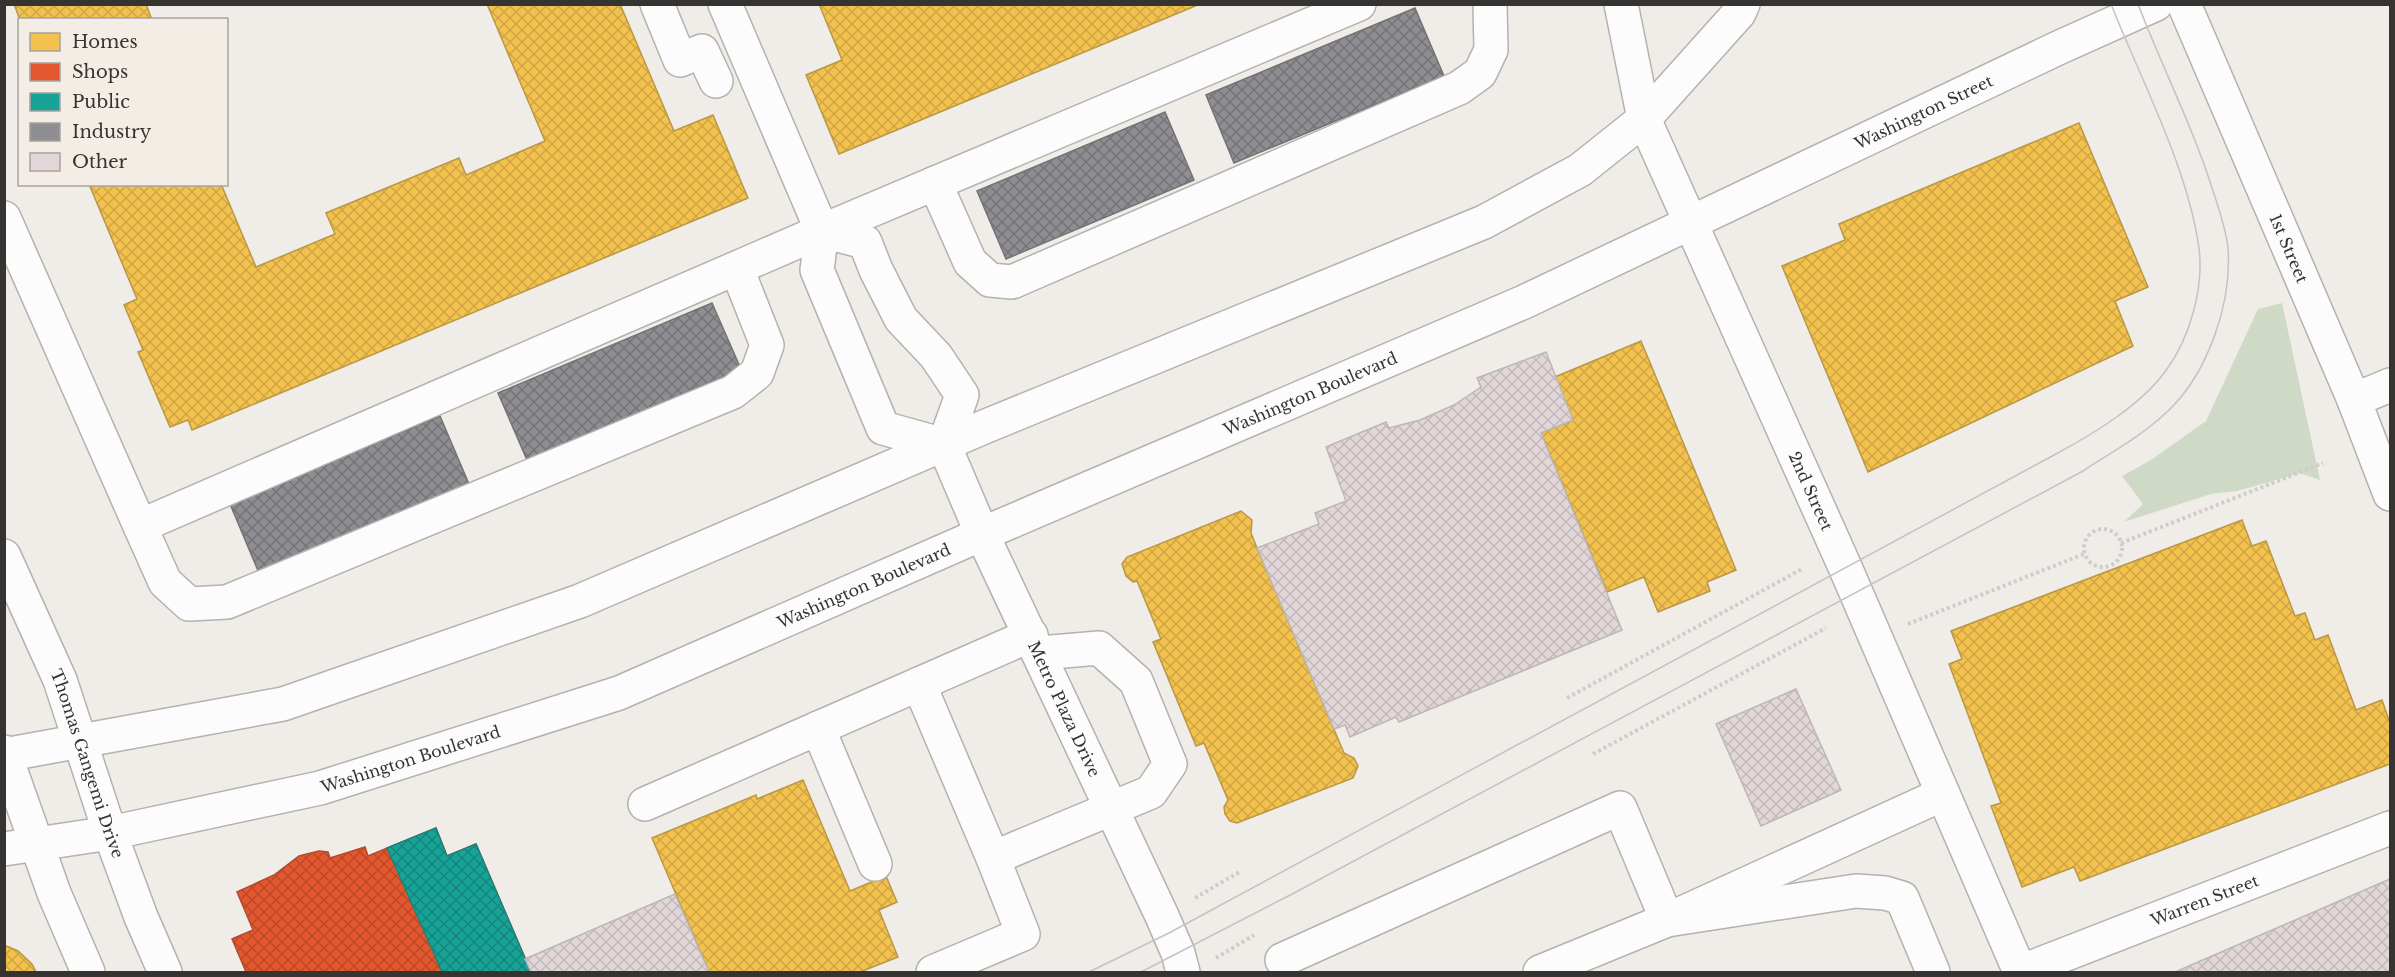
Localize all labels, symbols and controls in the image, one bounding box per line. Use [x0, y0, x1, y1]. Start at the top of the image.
legend [18, 18, 228, 186]
text: Homes [72, 31, 138, 53]
text: Shops [72, 61, 128, 83]
street label: Washington Street [1850, 70, 1996, 154]
text: Public [72, 91, 130, 113]
text: Industry [72, 121, 152, 143]
text: Other [72, 151, 128, 173]
street label: 1st Street [2265, 211, 2313, 286]
street label: Washington Boulevard [1219, 347, 1400, 440]
street label: 2nd Street [1784, 448, 1837, 534]
street label: Washington Boulevard [773, 539, 954, 633]
street label: Metro Plaza Drive [1024, 638, 1105, 780]
street label: Thomas Gangemi Drive [46, 666, 128, 861]
street label: Washington Boulevard [317, 721, 503, 797]
street label: Warren Street [2147, 870, 2261, 931]

